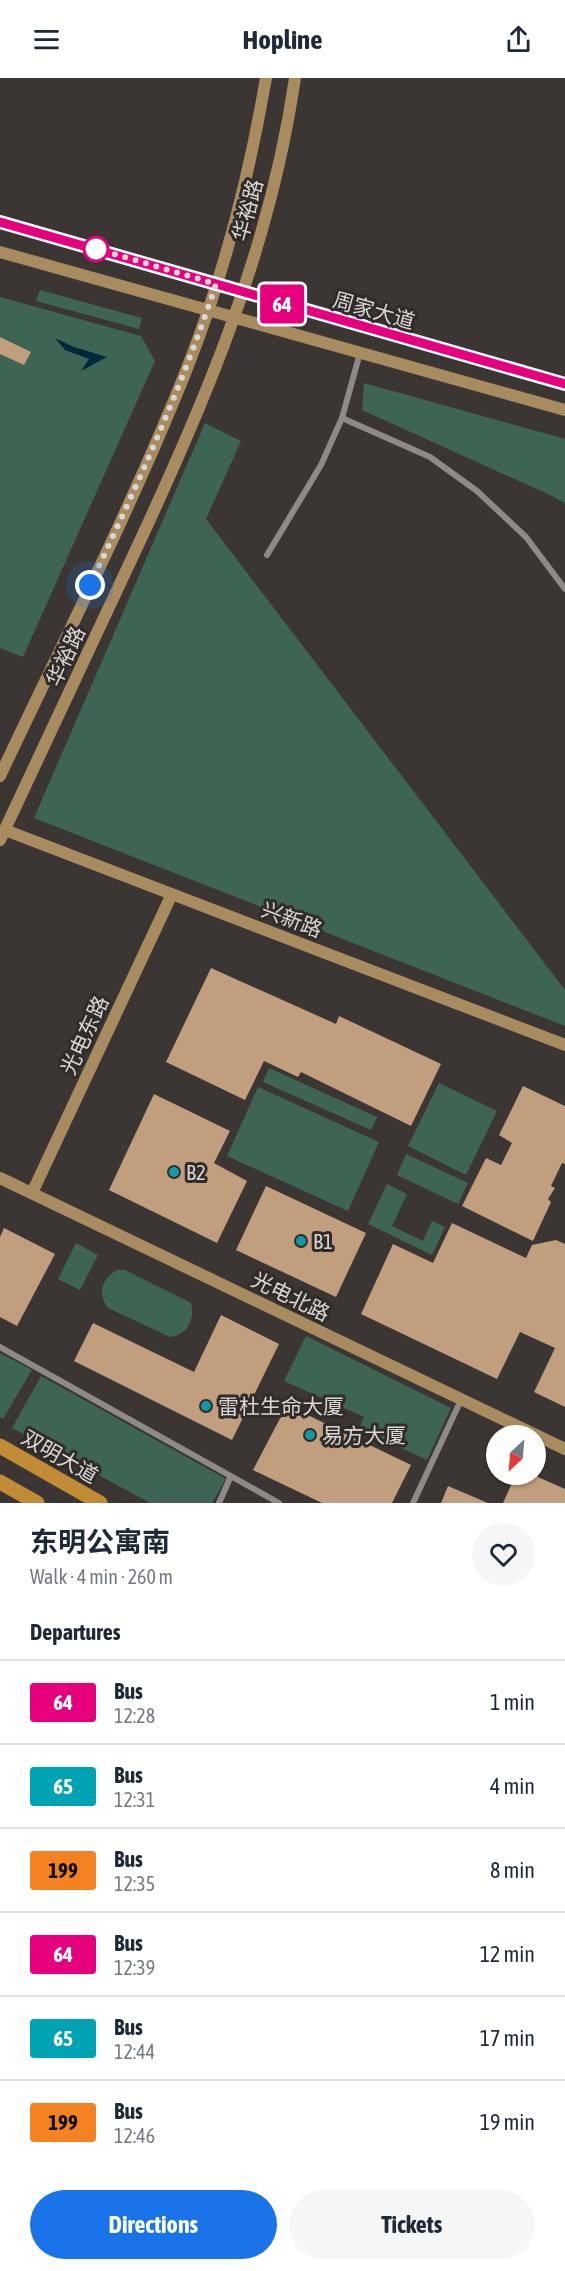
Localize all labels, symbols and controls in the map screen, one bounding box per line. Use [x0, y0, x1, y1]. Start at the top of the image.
icon: menu [30, 23, 63, 56]
icon: share [502, 23, 535, 56]
text: Hopline [243, 24, 322, 55]
street label: 华裕路 [227, 176, 267, 244]
unlabelled marker [83, 236, 109, 262]
line badge: 64 [255, 284, 309, 324]
street label: 周家大道 [330, 287, 418, 333]
text: 64 [272, 292, 292, 316]
your location [75, 570, 105, 600]
street label: 华裕路 [41, 622, 89, 690]
street label: 兴新路 [258, 897, 326, 941]
street label: 光电东路 [55, 992, 113, 1078]
place label: B2 [186, 1160, 206, 1184]
marker: B2 [167, 1165, 181, 1179]
place label: B1 [313, 1229, 333, 1253]
marker: B1 [294, 1234, 308, 1248]
street label: 光电北路 [248, 1267, 334, 1325]
place label: 雷杜生命大厦 [218, 1394, 344, 1418]
marker: 雷杜生命大厦 [199, 1399, 213, 1413]
place label: 易方大厦 [322, 1423, 406, 1447]
street label: 双明大道 [18, 1425, 102, 1487]
north arrow [486, 1425, 546, 1485]
map controls [486, 1425, 546, 1485]
marker: 易方大厦 [303, 1428, 317, 1442]
button: heart [472, 1523, 535, 1586]
text: 东明公寓南 [30, 1526, 170, 1558]
text: Walk · 4 min · 260 m [30, 1565, 173, 1588]
text: Departures [30, 1619, 120, 1645]
text: Bus [114, 1678, 143, 1704]
text: 1 min [490, 1689, 535, 1715]
text: 64 [53, 1690, 73, 1714]
text: 12:28 [114, 1704, 155, 1727]
text: Bus [114, 1762, 143, 1788]
text: 4 min [490, 1773, 535, 1799]
text: 65 [53, 1774, 73, 1798]
text: 12:31 [114, 1788, 155, 1811]
text: Bus [114, 1846, 143, 1872]
text: 8 min [490, 1857, 535, 1883]
text: 199 [48, 1858, 78, 1882]
text: 12:35 [114, 1872, 155, 1895]
text: Bus [114, 1930, 143, 1956]
text: 12 min [480, 1941, 535, 1967]
text: 64 [53, 1942, 73, 1966]
text: 12:39 [114, 1956, 155, 1979]
text: Bus [114, 2014, 143, 2040]
text: 17 min [480, 2025, 535, 2051]
text: 65 [53, 2026, 73, 2050]
text: 12:44 [114, 2040, 155, 2063]
text: Bus [114, 2098, 143, 2124]
text: 19 min [480, 2109, 535, 2135]
text: 199 [48, 2110, 78, 2134]
text: 12:46 [114, 2124, 155, 2147]
button: Directions [30, 2190, 277, 2259]
button: Tickets [289, 2190, 535, 2259]

